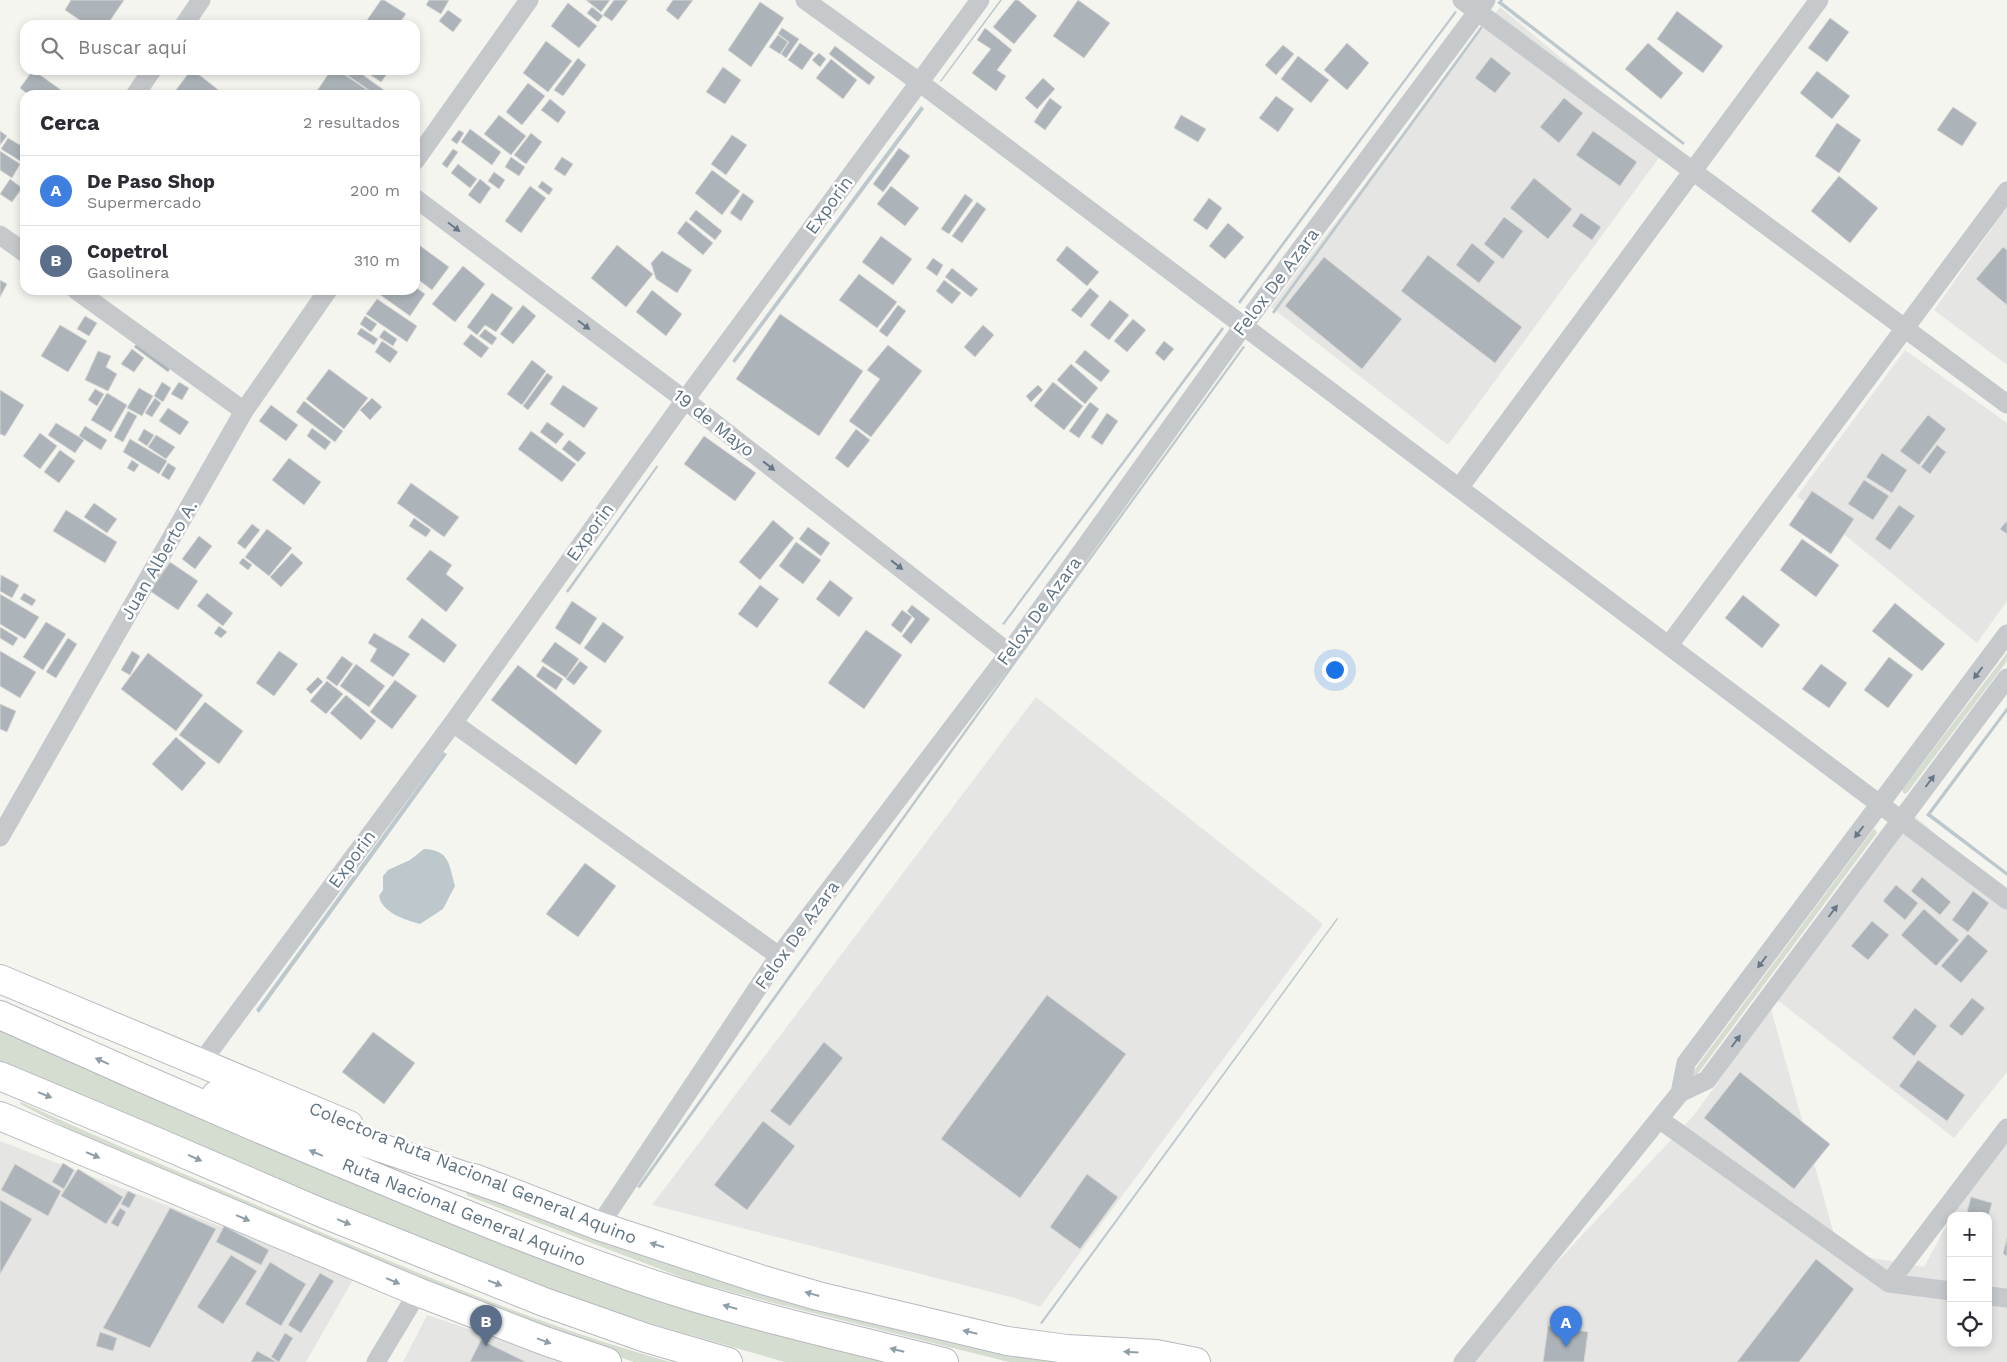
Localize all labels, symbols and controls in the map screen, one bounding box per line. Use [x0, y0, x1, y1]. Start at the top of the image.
search box [20, 20, 420, 75]
icon: search [38, 34, 66, 62]
text: Buscar aquí [78, 36, 187, 59]
text: Cerca [40, 110, 99, 135]
text: 2 resultados [303, 113, 400, 132]
text: De Paso Shop [87, 170, 215, 193]
street label: Exporin [801, 172, 857, 238]
text: A [51, 181, 61, 200]
text: 200 m [350, 181, 400, 200]
text: Supermercado [87, 193, 201, 212]
one-way arrow [447, 222, 460, 233]
street label: Felox De Azara [1228, 224, 1323, 340]
text: Copetrol [87, 240, 168, 263]
text: B [51, 251, 61, 270]
text: 310 m [354, 251, 400, 270]
text: Gasolinera [87, 263, 169, 282]
one-way arrow [577, 319, 590, 330]
street label: 19 de Mayo [670, 384, 759, 461]
one-way arrow [762, 460, 775, 471]
street label: Juan Alberto A. [116, 496, 201, 623]
street label: Exporin [562, 499, 618, 565]
street label: Felox De Azara [992, 552, 1085, 669]
one-way arrow [890, 560, 903, 571]
your location [1322, 657, 1348, 683]
one-way arrow [1973, 666, 1983, 680]
one-way arrow [1925, 774, 1935, 788]
one-way arrow [1854, 825, 1865, 838]
street label: Exporin [324, 826, 380, 892]
street label: Felox De Azara [750, 876, 843, 993]
one-way arrow [1828, 904, 1838, 918]
one-way arrow [1757, 955, 1767, 969]
one-way arrow [1731, 1034, 1741, 1048]
one-way arrow [95, 1057, 109, 1065]
one-way arrow [38, 1091, 53, 1099]
street label: Colectora Ruta Nacional General Aquino [305, 1097, 641, 1249]
one-way arrow [308, 1149, 323, 1157]
one-way arrow [86, 1152, 100, 1160]
street label: Ruta Nacional General Aquino [338, 1153, 590, 1271]
one-way arrow [188, 1154, 202, 1162]
map controls [1947, 1212, 1992, 1347]
button: + [1947, 1212, 1992, 1257]
one-way arrow [236, 1215, 250, 1223]
one-way arrow [337, 1219, 351, 1227]
one-way arrow [649, 1241, 664, 1249]
button: − [1947, 1257, 1992, 1302]
one-way arrow [386, 1278, 400, 1286]
one-way arrow [488, 1279, 503, 1287]
one-way arrow [804, 1289, 819, 1297]
button: locate [1947, 1302, 1992, 1347]
one-way arrow [723, 1303, 738, 1311]
pin: B [470, 1305, 502, 1346]
pin: A [1550, 1306, 1582, 1347]
one-way arrow [962, 1328, 977, 1336]
one-way arrow [537, 1337, 552, 1345]
one-way arrow [889, 1346, 904, 1354]
one-way arrow [1122, 1348, 1138, 1356]

